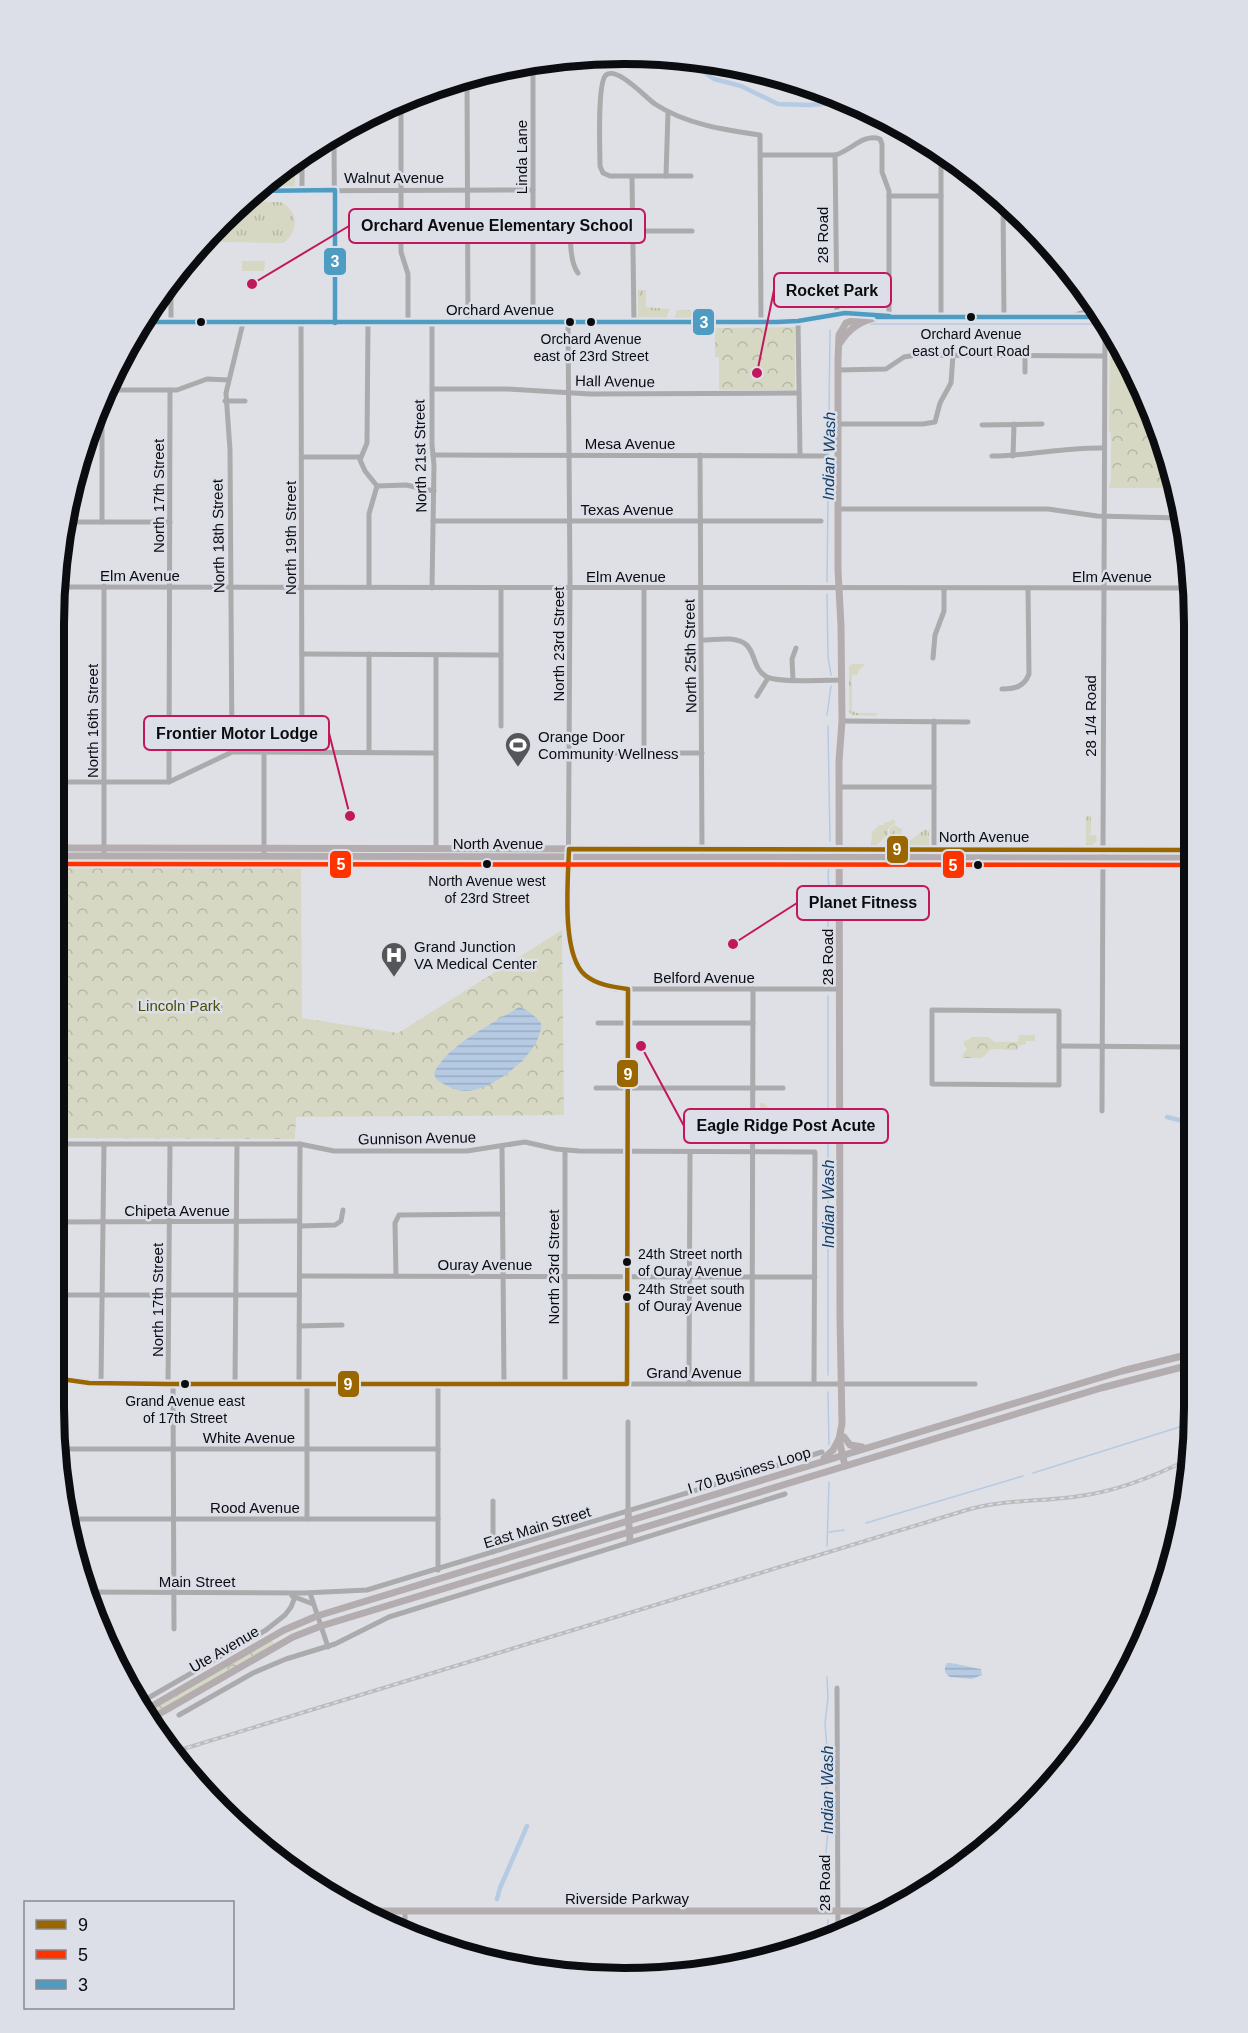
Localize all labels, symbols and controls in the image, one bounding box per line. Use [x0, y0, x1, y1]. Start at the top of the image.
street label: Linda Lane [513, 120, 530, 194]
street label: Walnut Avenue [344, 169, 444, 186]
street label: 28 Road [814, 207, 831, 263]
callout: Orchard Avenue Elementary School [349, 209, 645, 243]
text: Orchard Avenue Elementary School [361, 217, 633, 234]
line badge: 3 [323, 247, 347, 276]
text: 3 [331, 253, 340, 270]
callout: Rocket Park [774, 273, 891, 307]
text: Rocket Park [786, 282, 878, 299]
street label: Orchard Avenue [446, 301, 554, 318]
line badge: 3 [692, 308, 715, 336]
marker: Orchard Avenue east of Court Road [965, 311, 977, 323]
text: 3 [700, 314, 709, 331]
unlabelled marker [195, 316, 207, 328]
unlabelled marker [564, 316, 576, 328]
marker: Orchard Avenue east of 23rd Street [585, 316, 597, 328]
place label: Orchard Avenue east of Court Road [912, 326, 1030, 359]
place label: Orchard Avenue east of 23rd Street [533, 331, 649, 364]
street label: Hall Avenue [575, 372, 655, 390]
street label: North 21st Street [410, 398, 429, 513]
water label: Indian Wash [820, 411, 838, 500]
street label: Mesa Avenue [585, 435, 675, 452]
street label: North 17th Street [150, 438, 167, 553]
street label: North 18th Street [208, 478, 227, 593]
street label: North 19th Street [282, 480, 299, 595]
street label: Texas Avenue [580, 501, 674, 518]
street label: Elm Avenue [100, 567, 180, 584]
street label: Elm Avenue [586, 568, 666, 585]
street label: Elm Avenue [1072, 568, 1152, 585]
street label: North 23rd Street [550, 586, 567, 702]
street label: North 25th Street [680, 598, 699, 713]
street label: North 16th Street [84, 663, 101, 778]
street label: 28 1/4 Road [1082, 675, 1099, 757]
callout: Frontier Motor Lodge [144, 716, 329, 750]
text: Frontier Motor Lodge [156, 725, 318, 742]
place label: Orange Door Community Wellness [538, 728, 679, 762]
sports icon: Orange Door Community Wellness [503, 730, 533, 768]
street label: North Avenue [939, 828, 1029, 845]
street label: North Avenue [453, 835, 543, 852]
line badge: 9 [886, 835, 909, 864]
text: 9 [893, 841, 902, 858]
line badge: 5 [329, 850, 352, 879]
line badge: 5 [942, 850, 965, 879]
text: 5 [337, 856, 346, 873]
text: 5 [949, 857, 958, 874]
marker: North Avenue west of 23rd Street [481, 858, 493, 870]
unlabelled marker [972, 859, 984, 871]
place label: North Avenue west of 23rd Street [428, 873, 546, 906]
callout: Planet Fitness [797, 886, 929, 920]
text: Planet Fitness [809, 894, 917, 911]
street label: 28 Road [819, 929, 836, 985]
place label: Grand Junction VA Medical Center [414, 938, 537, 972]
hospital icon: Grand Junction VA Medical Center [379, 940, 409, 978]
street label: Belford Avenue [653, 969, 755, 986]
park label: Lincoln Park [138, 997, 221, 1014]
line badge: 9 [616, 1059, 639, 1088]
text: 9 [624, 1066, 633, 1083]
callout: Eagle Ridge Post Acute [684, 1109, 888, 1143]
text: Eagle Ridge Post Acute [697, 1117, 876, 1134]
street label: Gunnison Avenue [358, 1128, 476, 1148]
water label: Indian Wash [820, 1160, 837, 1248]
street label: Chipeta Avenue [124, 1202, 230, 1219]
street label: North 23rd Street [545, 1209, 562, 1325]
street label: North 17th Street [149, 1242, 166, 1357]
place label: 24th Street north of Ouray Avenue [638, 1246, 742, 1279]
street label: Ouray Avenue [438, 1256, 532, 1273]
marker: 24th Street north of Ouray Avenue [621, 1256, 633, 1268]
place label: 24th Street south of Ouray Avenue [638, 1281, 745, 1314]
marker: 24th Street south of Ouray Avenue [621, 1291, 633, 1303]
street label: Grand Avenue [646, 1364, 742, 1381]
line badge: 9 [337, 1370, 360, 1398]
text: 9 [344, 1376, 353, 1393]
marker: Grand Avenue east of 17th Street [179, 1378, 191, 1390]
place label: Grand Avenue east of 17th Street [125, 1393, 245, 1426]
street label: White Avenue [203, 1429, 295, 1446]
street label: I 70 Business Loop [686, 1443, 812, 1497]
street label: Rood Avenue [210, 1499, 300, 1516]
street label: East Main Street [481, 1502, 593, 1551]
street label: Main Street [159, 1573, 236, 1590]
street label: Ute Avenue [186, 1622, 262, 1676]
water label: Indian Wash [819, 1746, 836, 1834]
street label: 28 Road [816, 1855, 833, 1911]
street label: Riverside Parkway [565, 1890, 690, 1907]
legend [24, 1901, 234, 2009]
text: 9 [78, 1915, 88, 1935]
text: 5 [78, 1945, 88, 1965]
text: 3 [78, 1975, 88, 1995]

